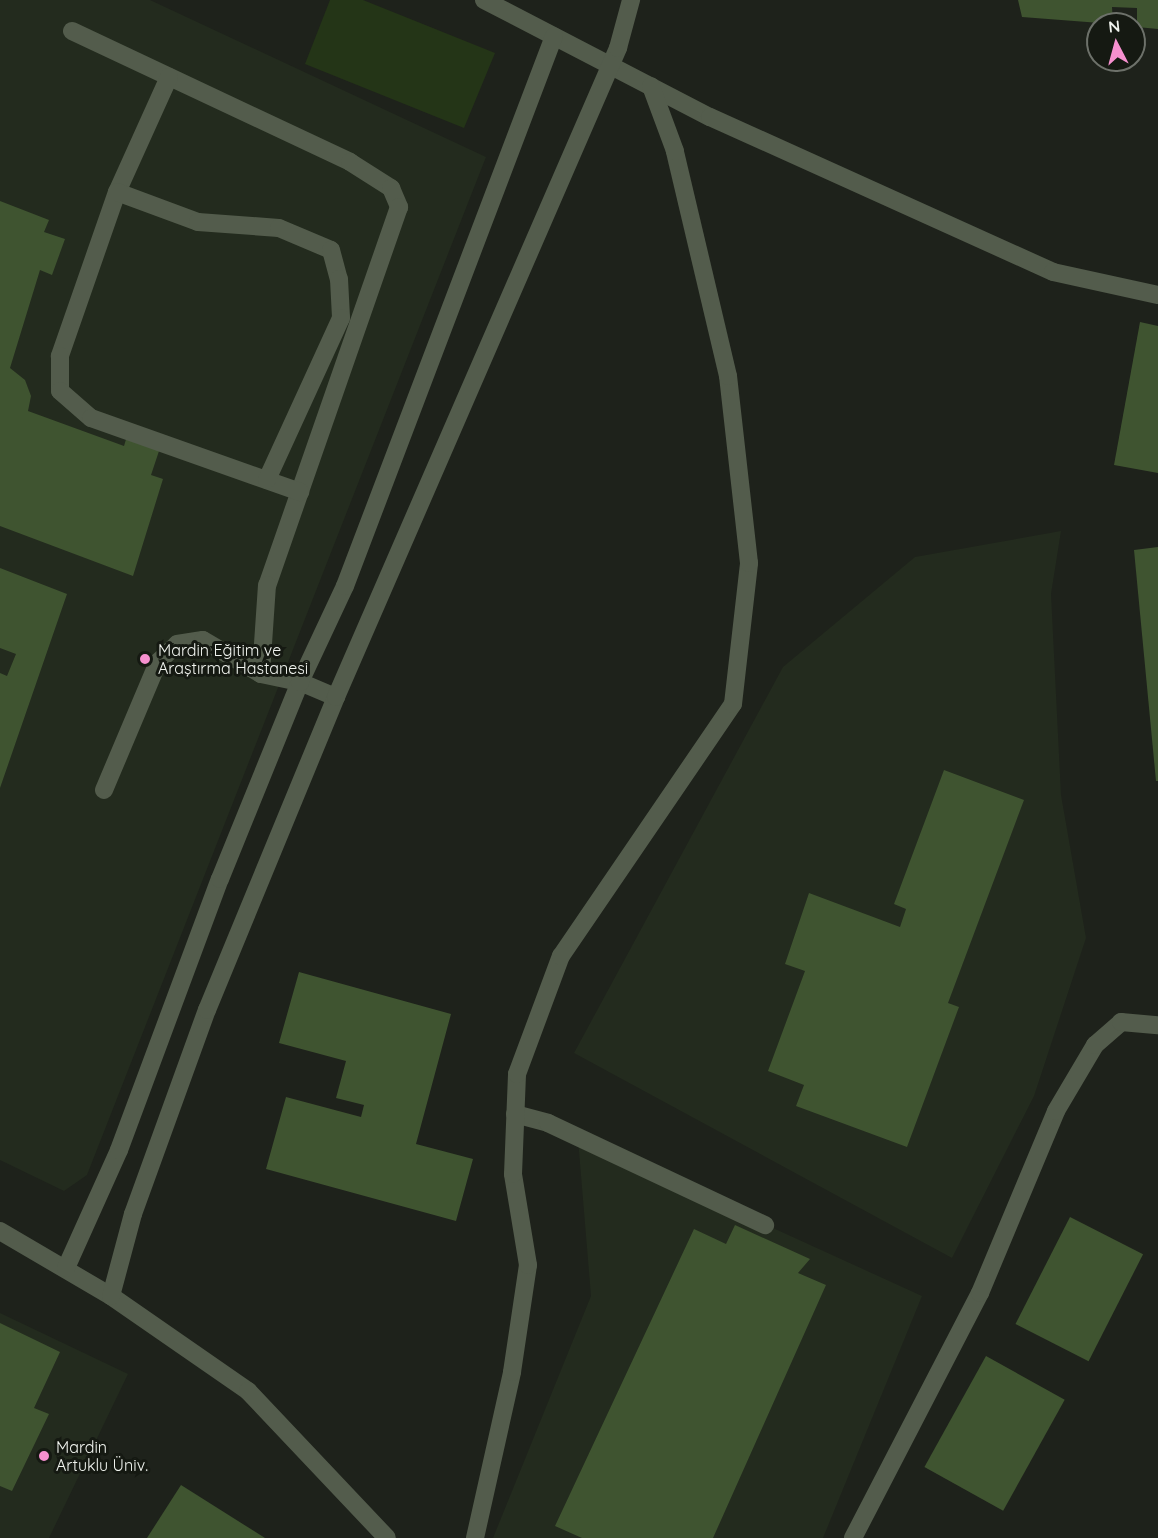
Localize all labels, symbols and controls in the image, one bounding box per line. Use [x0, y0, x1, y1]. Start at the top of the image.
north arrow [1086, 12, 1146, 72]
text: N [1107, 16, 1121, 37]
place label: Mardin Eğitim ve Araştırma Hastanesi [158, 640, 308, 678]
marker: Mardin Eğitim ve Araştırma Hastanesi [136, 650, 154, 668]
place label: Mardin Artuklu Üniv. [56, 1437, 148, 1475]
marker: Mardin Artuklu Üniv. [37, 1449, 51, 1463]

